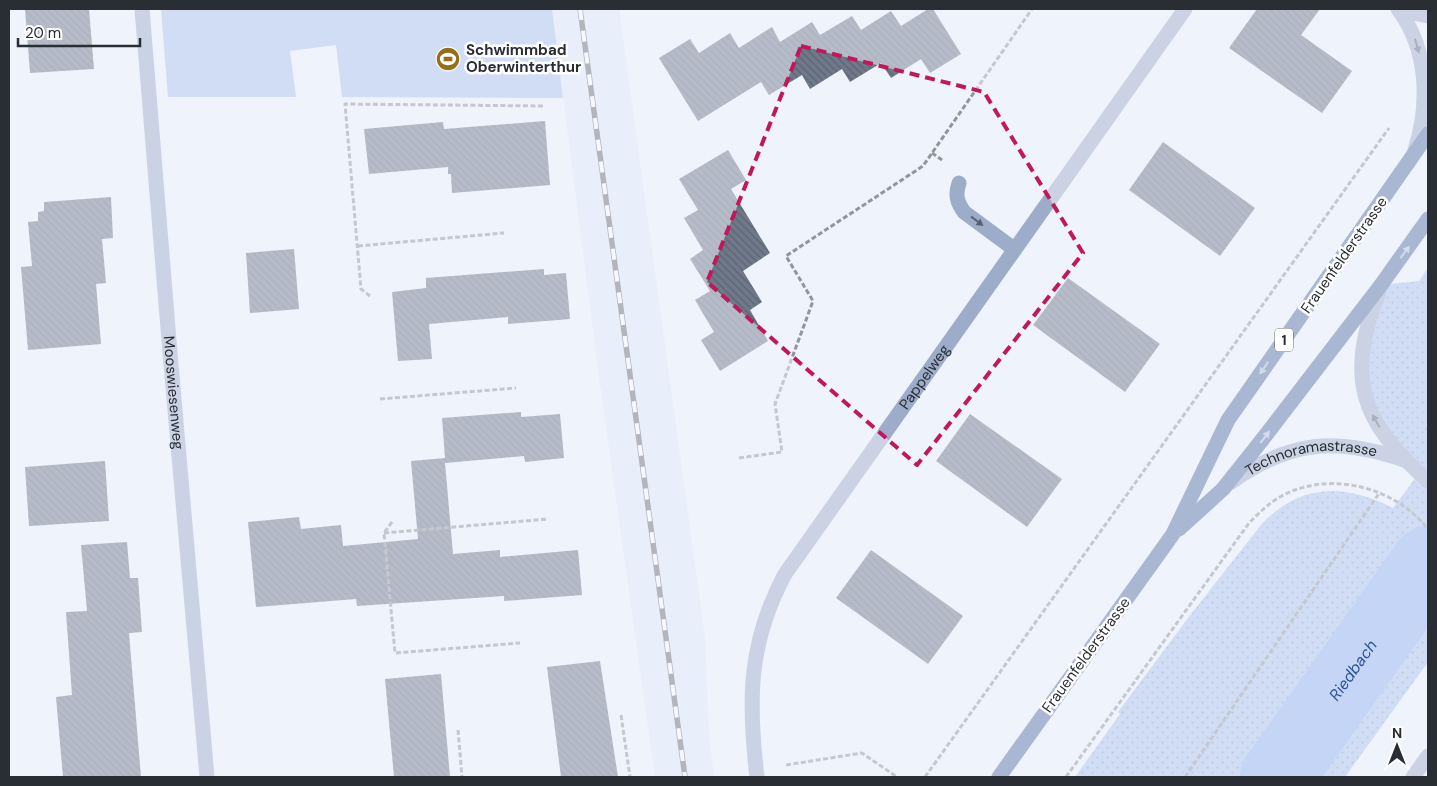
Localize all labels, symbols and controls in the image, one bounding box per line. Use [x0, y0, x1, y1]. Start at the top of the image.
scale bar [18, 15, 140, 47]
text: 20 m [25, 23, 61, 43]
one-way arrow [1414, 38, 1422, 53]
place label: Schwimmbad Oberwinterthur [466, 40, 581, 77]
sports icon: Schwimmbad Oberwinterthur [435, 46, 461, 72]
street label: Frauenfelderstrasse [1296, 193, 1392, 317]
one-way arrow [970, 216, 983, 226]
one-way arrow [1400, 245, 1410, 259]
road number: 1 [1275, 328, 1293, 352]
street label: Mooswiesenweg [159, 335, 188, 450]
street label: Pappelweg [895, 341, 954, 414]
one-way arrow [1259, 361, 1269, 375]
one-way arrow [1372, 414, 1380, 429]
one-way arrow [1259, 431, 1270, 444]
street label: Technoramastrasse [1242, 436, 1379, 480]
street label: Frauenfelderstrasse [1037, 593, 1135, 717]
water label: Riedbach [1324, 636, 1382, 705]
north arrow [1372, 721, 1422, 771]
text: N [1392, 724, 1402, 742]

